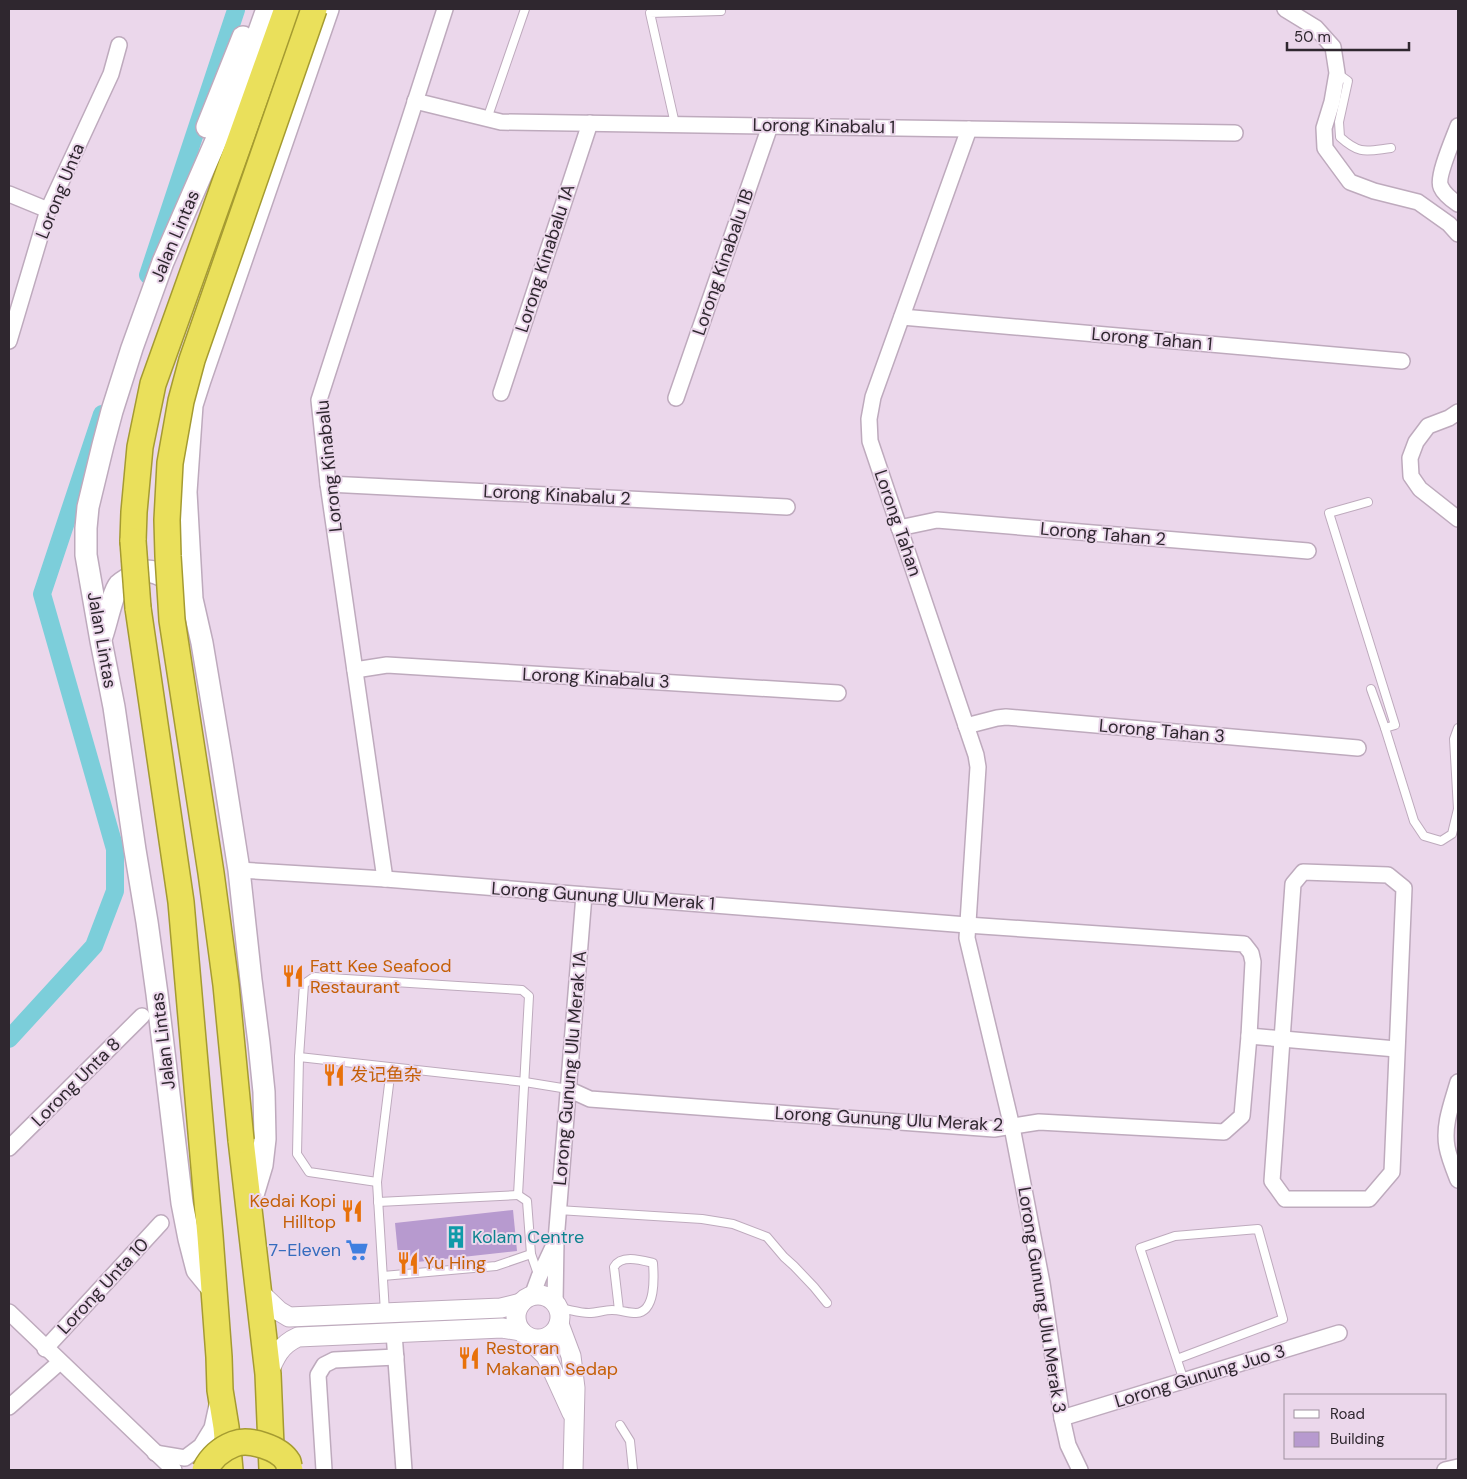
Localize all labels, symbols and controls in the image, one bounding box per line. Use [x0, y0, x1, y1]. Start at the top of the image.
scale bar [1287, 20, 1410, 52]
text: 50 m [1294, 27, 1331, 47]
street label: Lorong Kinabalu 1 [752, 113, 896, 139]
street label: Lorong Unta [30, 140, 90, 242]
street label: Lorong Kinabalu 1A [510, 181, 580, 335]
street label: Lorong Kinabalu 1B [687, 185, 759, 338]
street label: Jalan Lintas [145, 186, 205, 286]
street label: Lorong Tahan 1 [1090, 322, 1214, 356]
street label: Lorong Kinabalu [310, 399, 348, 533]
street label: Lorong Tahan [869, 467, 927, 579]
street label: Lorong Kinabalu 2 [483, 479, 631, 511]
street label: Lorong Tahan 2 [1039, 517, 1167, 551]
street label: Jalan Lintas [82, 590, 122, 690]
street label: Lorong Kinabalu 3 [522, 662, 670, 694]
street label: Lorong Tahan 3 [1098, 714, 1226, 748]
street label: Lorong Gunung Ulu Merak 1 [490, 876, 716, 916]
street label: Lorong Gunung Ulu Merak 1A [548, 949, 592, 1187]
place label: Fatt Kee Seafood Restaurant [310, 954, 451, 999]
restaurant icon: Fatt Kee Seafood Restaurant [280, 963, 306, 989]
street label: Jalan Lintas [145, 991, 181, 1091]
street label: Lorong Unta 8 [26, 1032, 126, 1132]
restaurant icon: 发记鱼杂 [321, 1062, 347, 1088]
place label: 发记鱼杂 [350, 1063, 422, 1087]
street label: Lorong Gunung Ulu Merak 2 [774, 1101, 1004, 1137]
street label: Lorong Gunung Ulu Merak 3 [1012, 1185, 1072, 1415]
place label: Kedai Kopi Hilltop [249, 1189, 336, 1234]
restaurant icon: Kedai Kopi Hilltop [339, 1198, 365, 1224]
building icon: Kolam Centre [443, 1224, 469, 1250]
place label: Kolam Centre [472, 1225, 584, 1249]
street label: Lorong Unta 10 [52, 1233, 154, 1339]
supermarket icon: 7-Eleven [344, 1237, 370, 1263]
place label: 7-Eleven [269, 1238, 341, 1262]
restaurant icon: Yu Hing [395, 1250, 421, 1276]
place label: Yu Hing [424, 1251, 486, 1275]
place label: Restoran Makanan Sedap [486, 1336, 618, 1381]
street label: Lorong Gunung Juo 3 [1112, 1339, 1288, 1413]
restaurant icon: Restoran Makanan Sedap [456, 1345, 482, 1371]
legend [1284, 1394, 1447, 1459]
text: Road [1330, 1404, 1365, 1424]
text: Building [1330, 1429, 1385, 1449]

